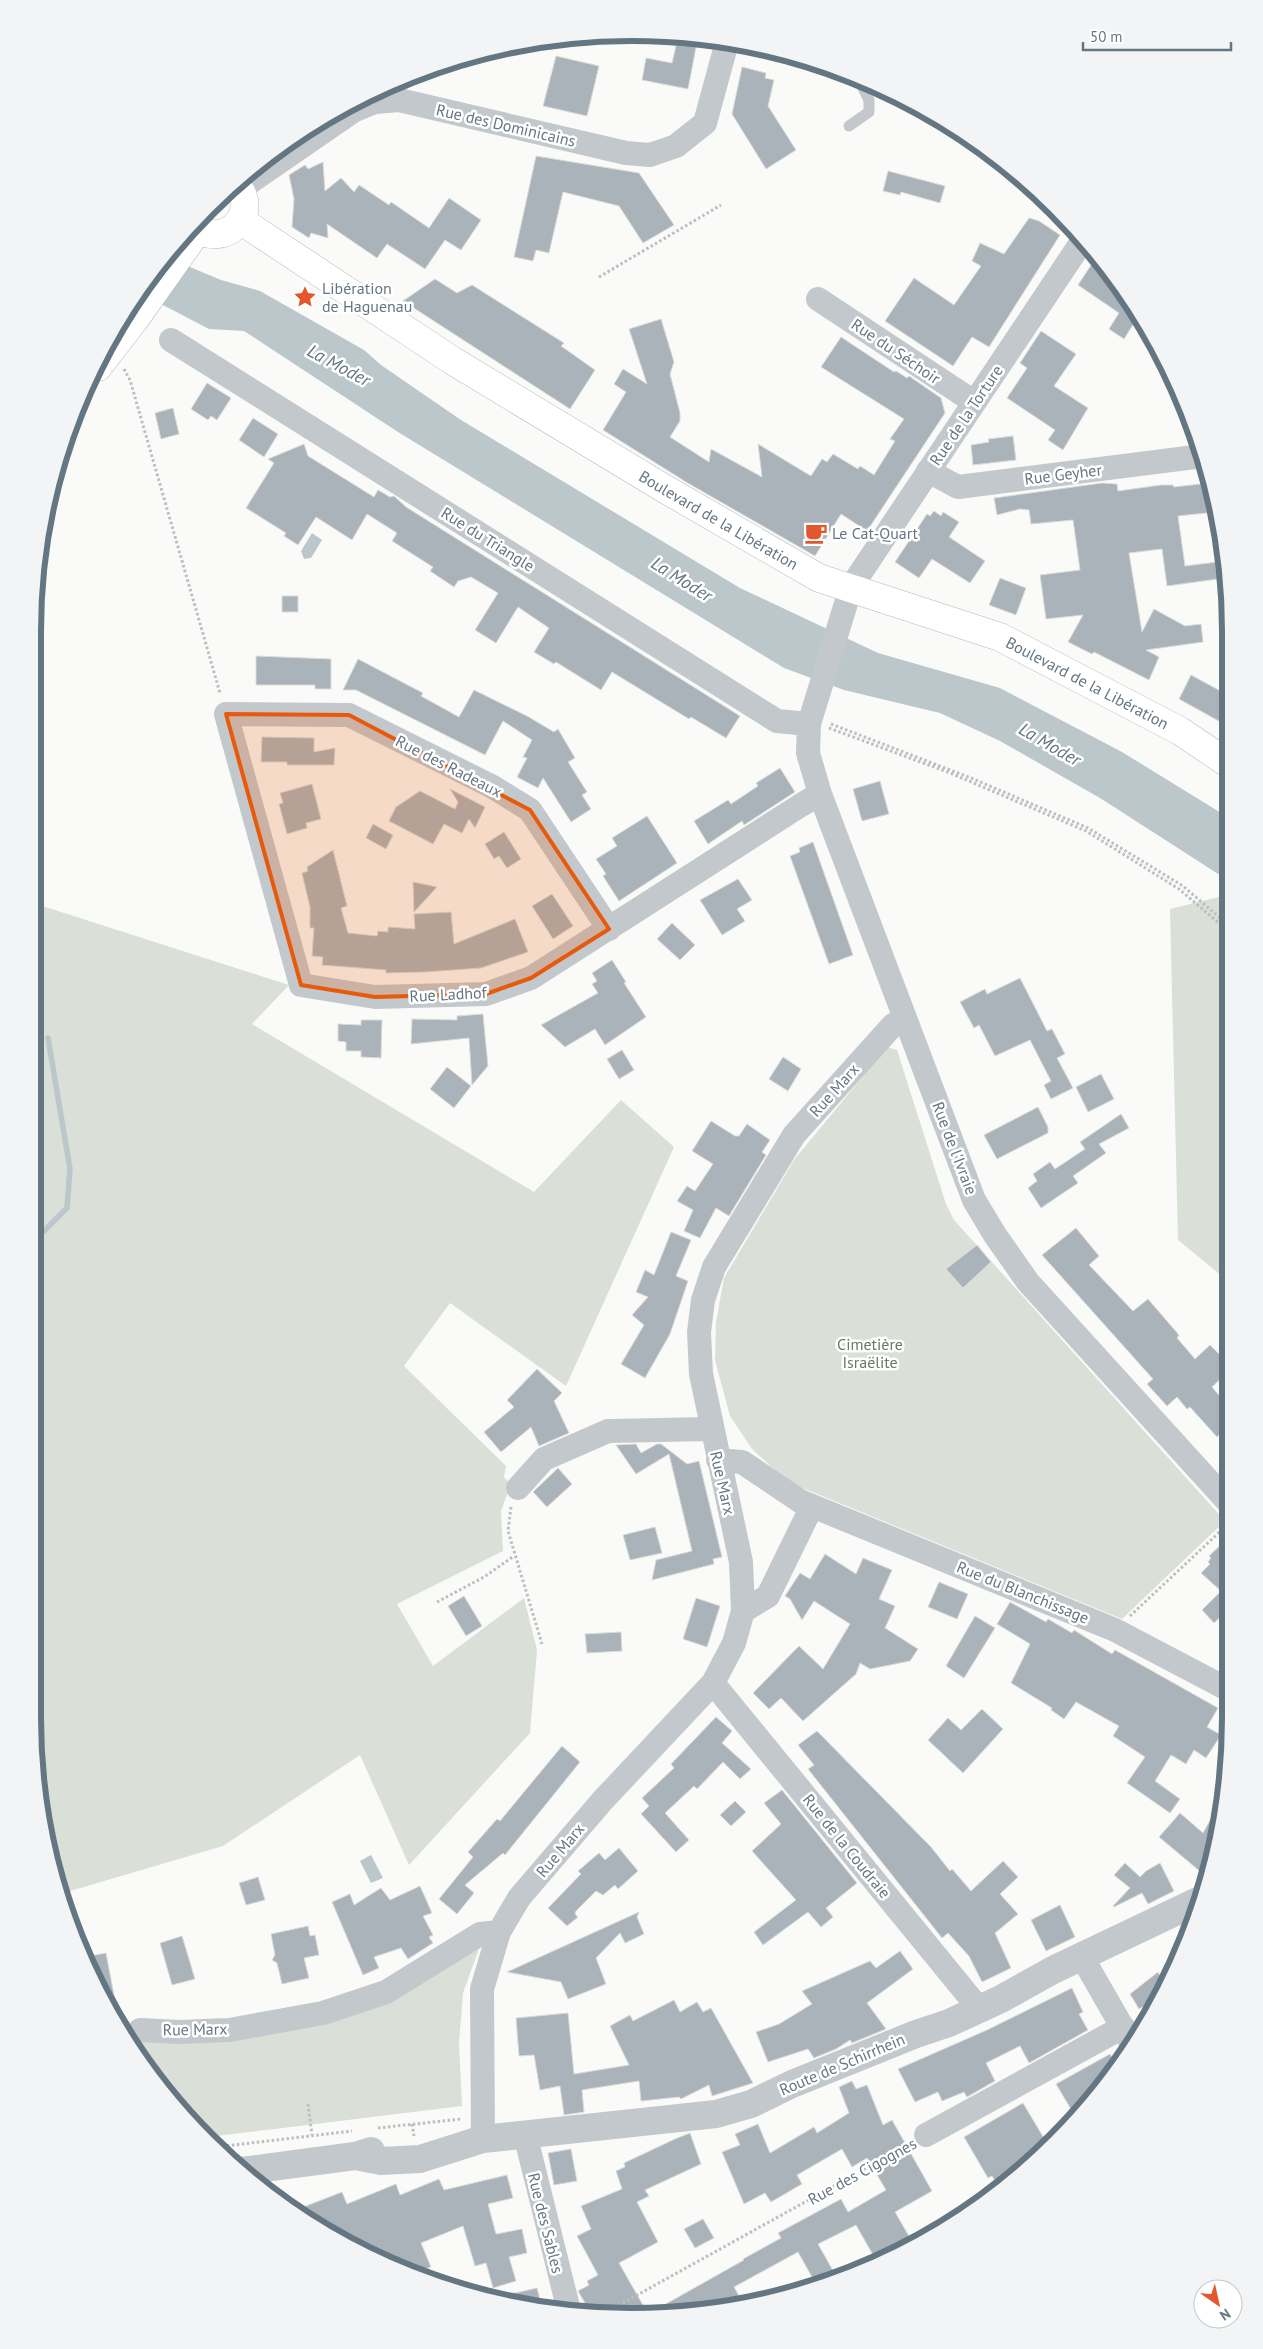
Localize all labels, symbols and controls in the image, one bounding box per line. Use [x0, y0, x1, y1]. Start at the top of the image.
scale bar [1083, 20, 1230, 52]
text: 50 m [1090, 27, 1123, 46]
street label: Rue des Dominicains [434, 99, 578, 151]
place label: Libération de Haguenau [322, 278, 412, 316]
place icon: Libération de Haguenau [292, 284, 318, 310]
street label: Rue du Séchoir [848, 314, 945, 388]
water label: La Moder [304, 339, 375, 392]
street label: Rue de la Torture [925, 361, 1007, 469]
street label: Rue Geyher [1023, 459, 1103, 489]
street label: Boulevard de la Libération [635, 466, 802, 574]
street label: Rue du Triangle [438, 502, 538, 576]
cafe icon: Le Cat-Quart [803, 520, 829, 546]
place label: Le Cat-Quart [832, 523, 919, 543]
water label: La Moder [647, 551, 718, 607]
street label: Boulevard de la Libération [1003, 632, 1172, 733]
water label: La Moder [1015, 717, 1086, 771]
street label: Rue des Radeaux [392, 731, 506, 801]
street label: Rue Ladhof [409, 982, 488, 1006]
street label: Rue Marx [805, 1059, 863, 1121]
street label: Rue de l'Ivraie [928, 1099, 982, 1197]
park label: Cimetière Israëlite [837, 1334, 903, 1372]
street label: Rue Marx [706, 1449, 740, 1517]
street label: Rue du Blanchissage [954, 1556, 1092, 1628]
street label: Rue de la Coudraie [799, 1790, 895, 1902]
street label: Rue Marx [532, 1819, 588, 1881]
street label: Rue Marx [163, 2018, 227, 2040]
street label: Route de Schirrhein [776, 2029, 908, 2099]
street label: Rue des Cigognes [804, 2133, 920, 2209]
street label: Rue des Sables [524, 2171, 568, 2276]
north arrow [1193, 2279, 1243, 2329]
text: N [1216, 2305, 1234, 2325]

